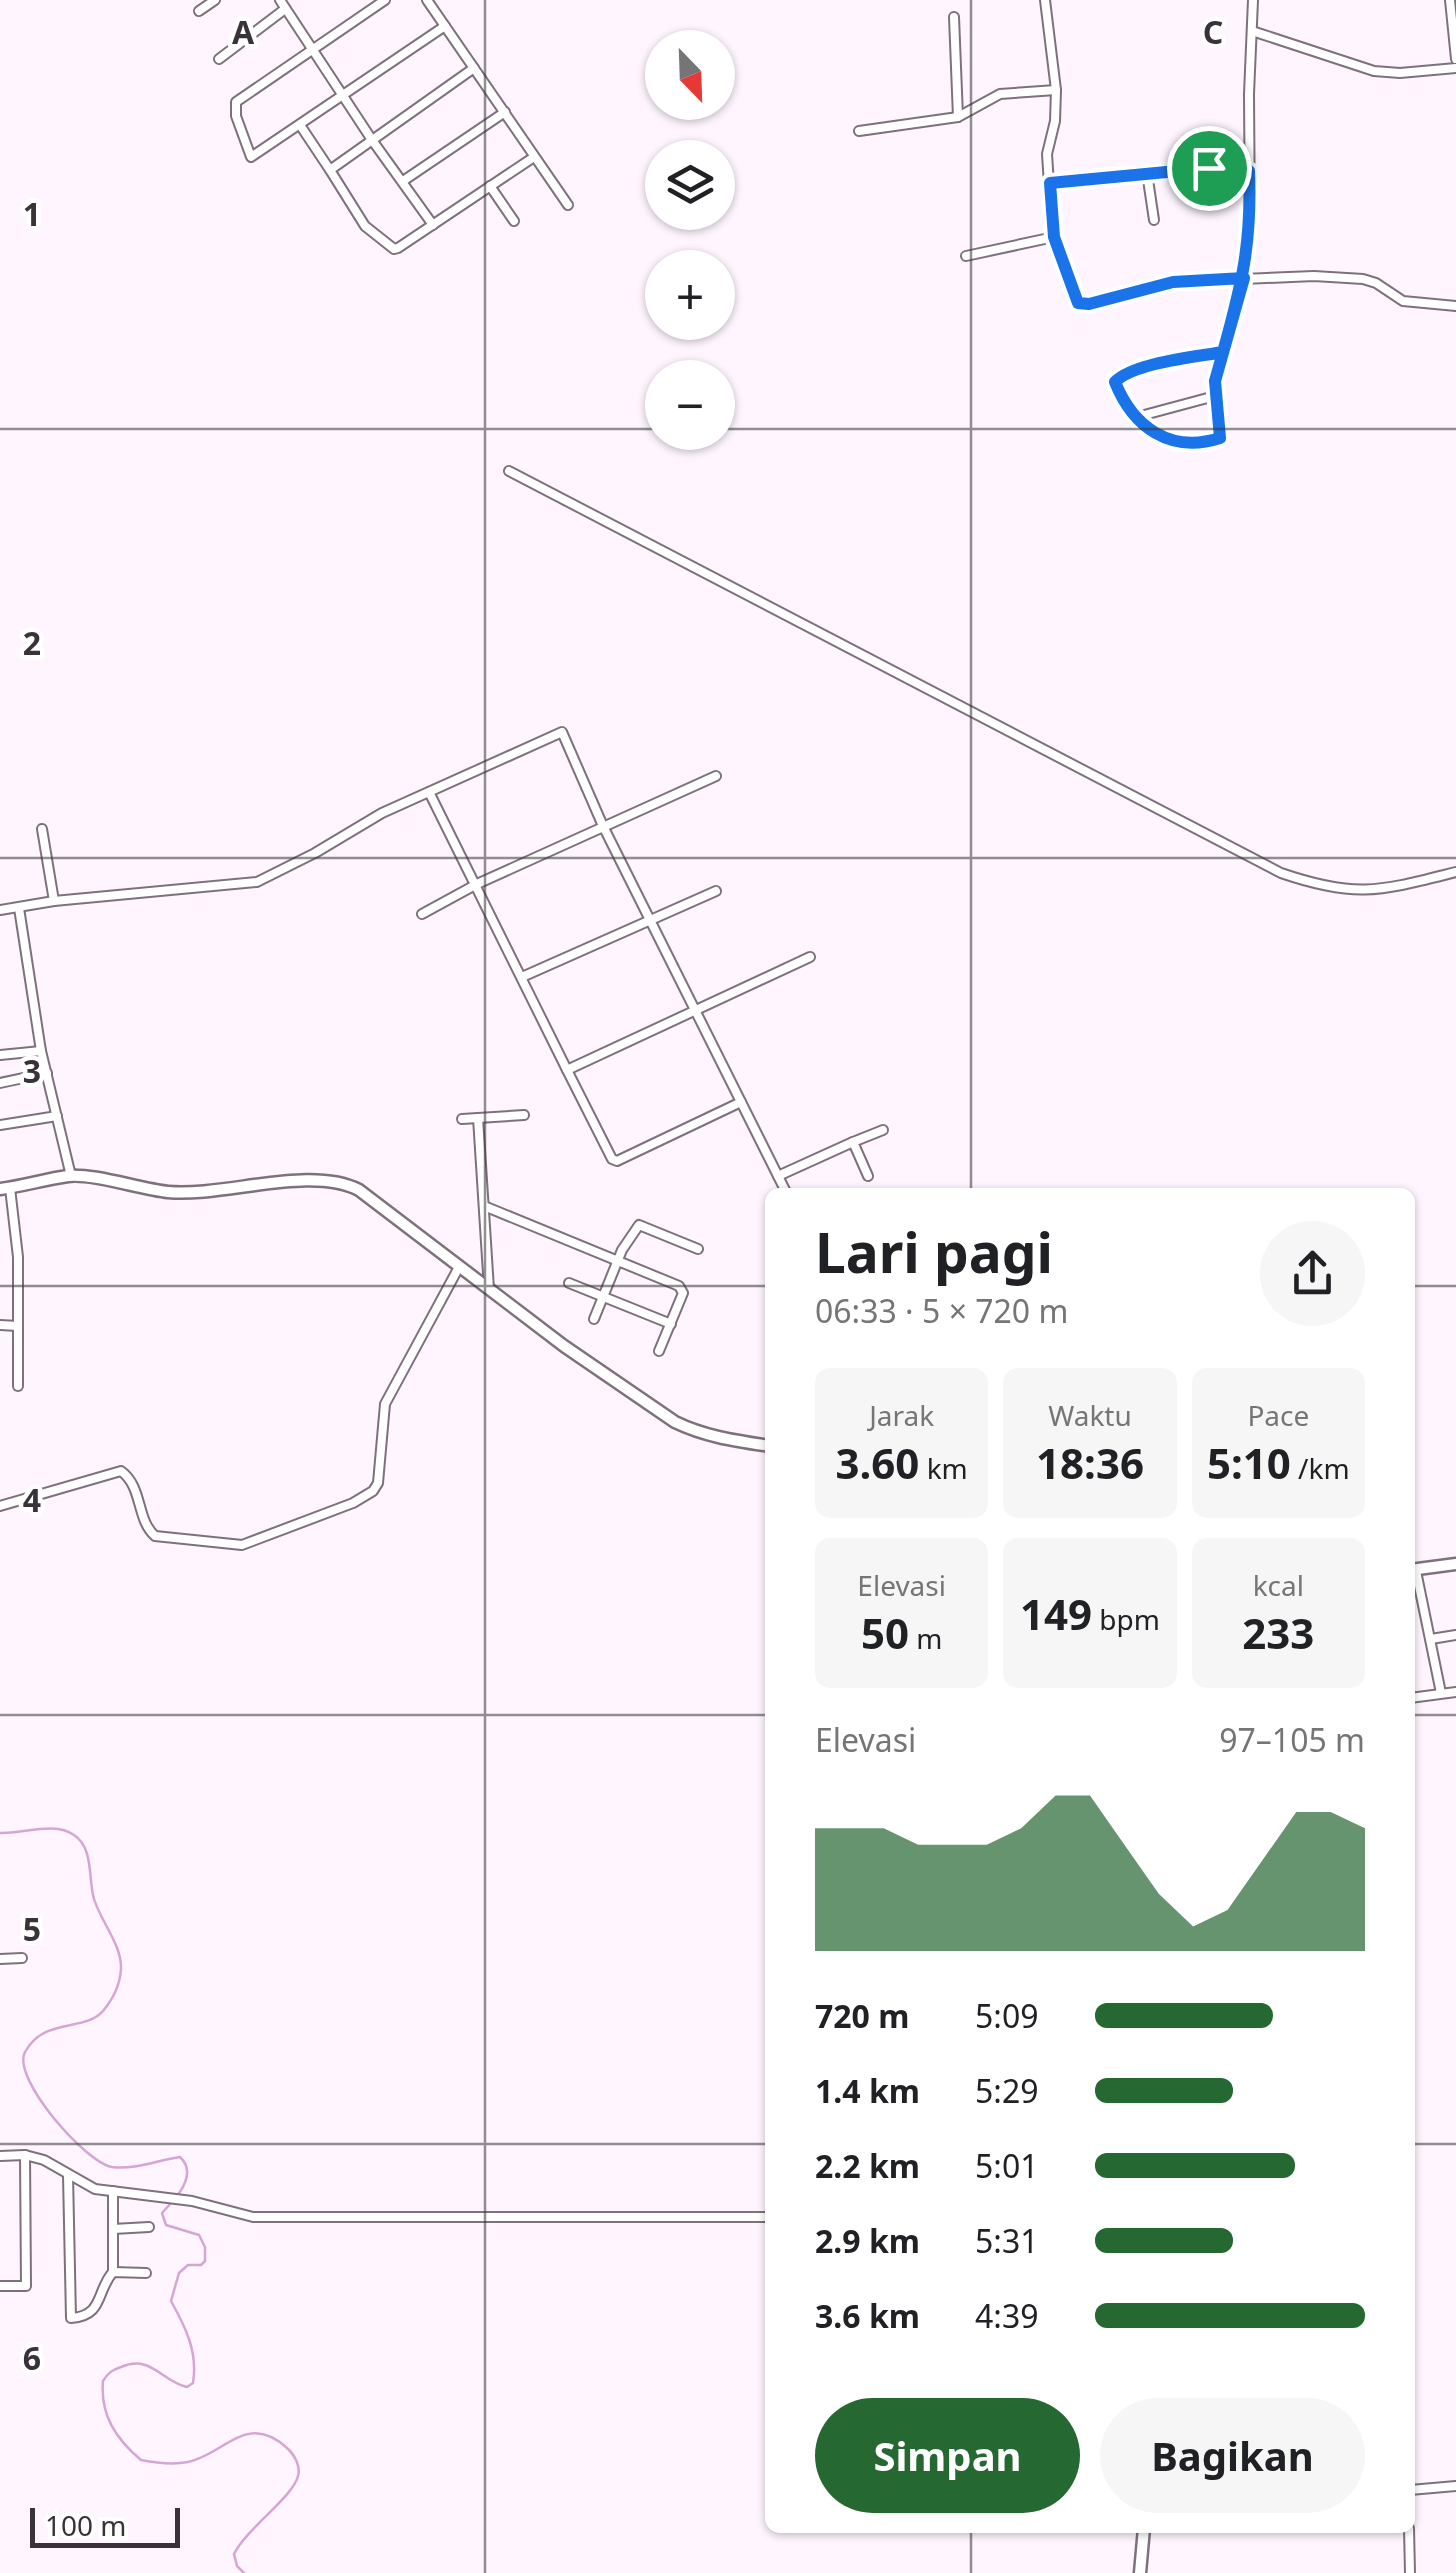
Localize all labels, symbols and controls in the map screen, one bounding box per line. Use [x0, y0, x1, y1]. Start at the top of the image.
text: A [232, 10, 255, 53]
text: C [1203, 10, 1223, 53]
north arrow [645, 30, 735, 120]
map controls [645, 30, 735, 450]
pin [1167, 126, 1252, 211]
button: layers [645, 140, 735, 230]
icon: arrive [1182, 141, 1237, 196]
text: 1 [23, 192, 41, 235]
button: + [645, 250, 735, 340]
button: − [645, 360, 735, 450]
text: 2 [23, 621, 41, 664]
text: 3 [23, 1049, 41, 1092]
text: Lari pagi [815, 1214, 1053, 1289]
button: share [1260, 1221, 1365, 1326]
text: 06:33 · 5 × 720 m [815, 1289, 1068, 1332]
text: Jarak [869, 1396, 934, 1434]
text: Waktu [1048, 1396, 1132, 1434]
text: Pace [1247, 1396, 1309, 1434]
text: 3.60 [836, 1434, 919, 1491]
text: 18:36 [1036, 1434, 1144, 1491]
text: 5:10 [1207, 1434, 1291, 1491]
text: km [919, 1449, 968, 1487]
text: /km [1291, 1449, 1350, 1487]
text: 4 [23, 1478, 41, 1521]
text: Elevasi [857, 1566, 946, 1604]
text: kcal [1253, 1566, 1304, 1604]
text: 149 [1020, 1585, 1092, 1642]
text: bpm [1092, 1600, 1160, 1638]
text: 50 [861, 1604, 909, 1661]
text: 233 [1242, 1604, 1314, 1661]
text: m [909, 1619, 942, 1657]
text: Elevasi [815, 1718, 916, 1761]
text: 97–105 m [1219, 1718, 1365, 1761]
text: 5 [23, 1907, 41, 1950]
text: 720 m [815, 1994, 909, 2037]
text: 5:09 [975, 1994, 1039, 2037]
text: 1.4 km [815, 2069, 920, 2112]
text: 5:29 [975, 2069, 1039, 2112]
text: 2.2 km [815, 2144, 920, 2187]
text: 5:01 [975, 2144, 1039, 2187]
text: 2.9 km [815, 2219, 920, 2262]
text: 5:31 [975, 2219, 1039, 2262]
text: 3.6 km [815, 2294, 920, 2337]
text: 4:39 [975, 2294, 1039, 2337]
text: 6 [23, 2336, 41, 2379]
button: Simpan [815, 2398, 1080, 2513]
button: Bagikan [1100, 2398, 1365, 2513]
scale bar [30, 2503, 180, 2548]
text: 100 m [45, 2506, 127, 2544]

